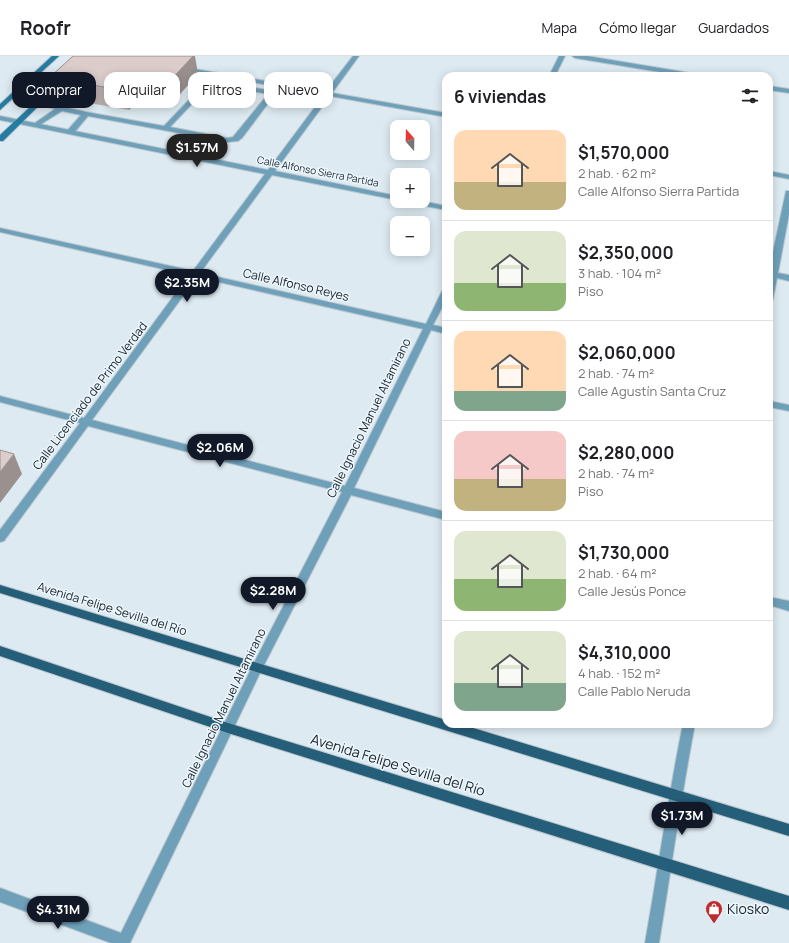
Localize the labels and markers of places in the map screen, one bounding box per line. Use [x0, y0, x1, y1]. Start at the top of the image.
pin: $1.57M [164, 134, 230, 168]
pin: $2.35M [154, 269, 220, 303]
pin: $2.06M [187, 434, 253, 468]
pin: $2.28M [240, 577, 306, 611]
pin: $1.73M [649, 802, 715, 836]
pin: $4.31M [25, 896, 91, 930]
shop icon: Kiosko [704, 899, 724, 924]
place label: Kiosko [727, 899, 769, 918]

